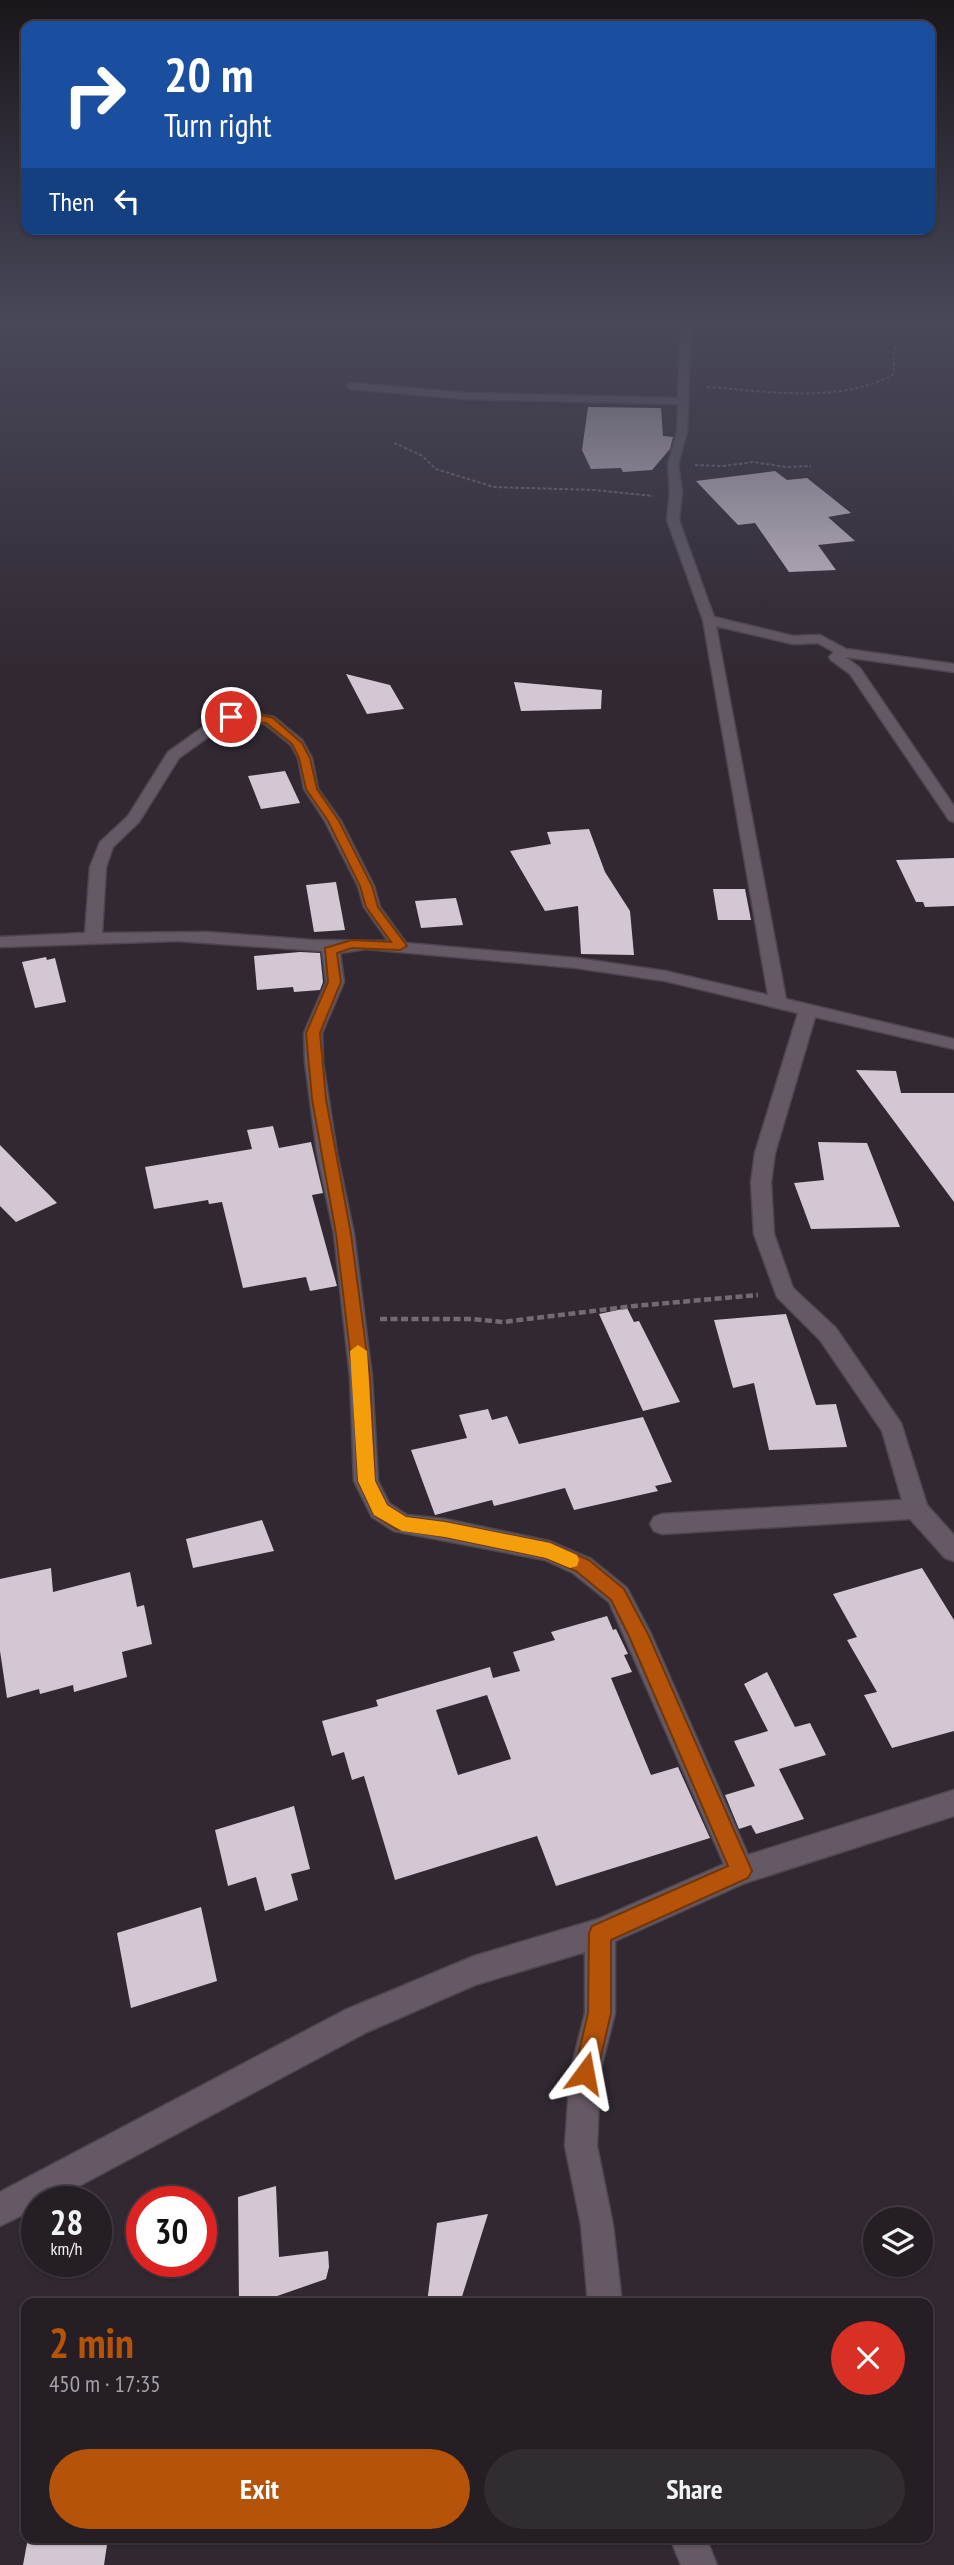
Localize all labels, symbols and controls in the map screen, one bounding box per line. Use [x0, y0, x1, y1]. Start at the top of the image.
text: 20 m [164, 42, 253, 106]
icon: right [49, 49, 140, 140]
text: Turn right [164, 104, 272, 146]
icon: left [108, 182, 146, 220]
text: Then [49, 185, 94, 218]
pin [201, 687, 261, 747]
icon: arrive [212, 698, 250, 736]
position arrow [548, 2036, 622, 2110]
speed limit sign: 30 [126, 2186, 217, 2277]
text: 28 [50, 2199, 83, 2245]
map controls [863, 2207, 933, 2277]
button: layers [863, 2207, 933, 2277]
text: km/h [51, 2237, 82, 2260]
text: 2 min [49, 2315, 134, 2370]
button: close [831, 2321, 905, 2395]
text: 450 m · 17:35 [49, 2369, 161, 2398]
button: Exit [49, 2449, 470, 2529]
button: Share [484, 2449, 905, 2529]

